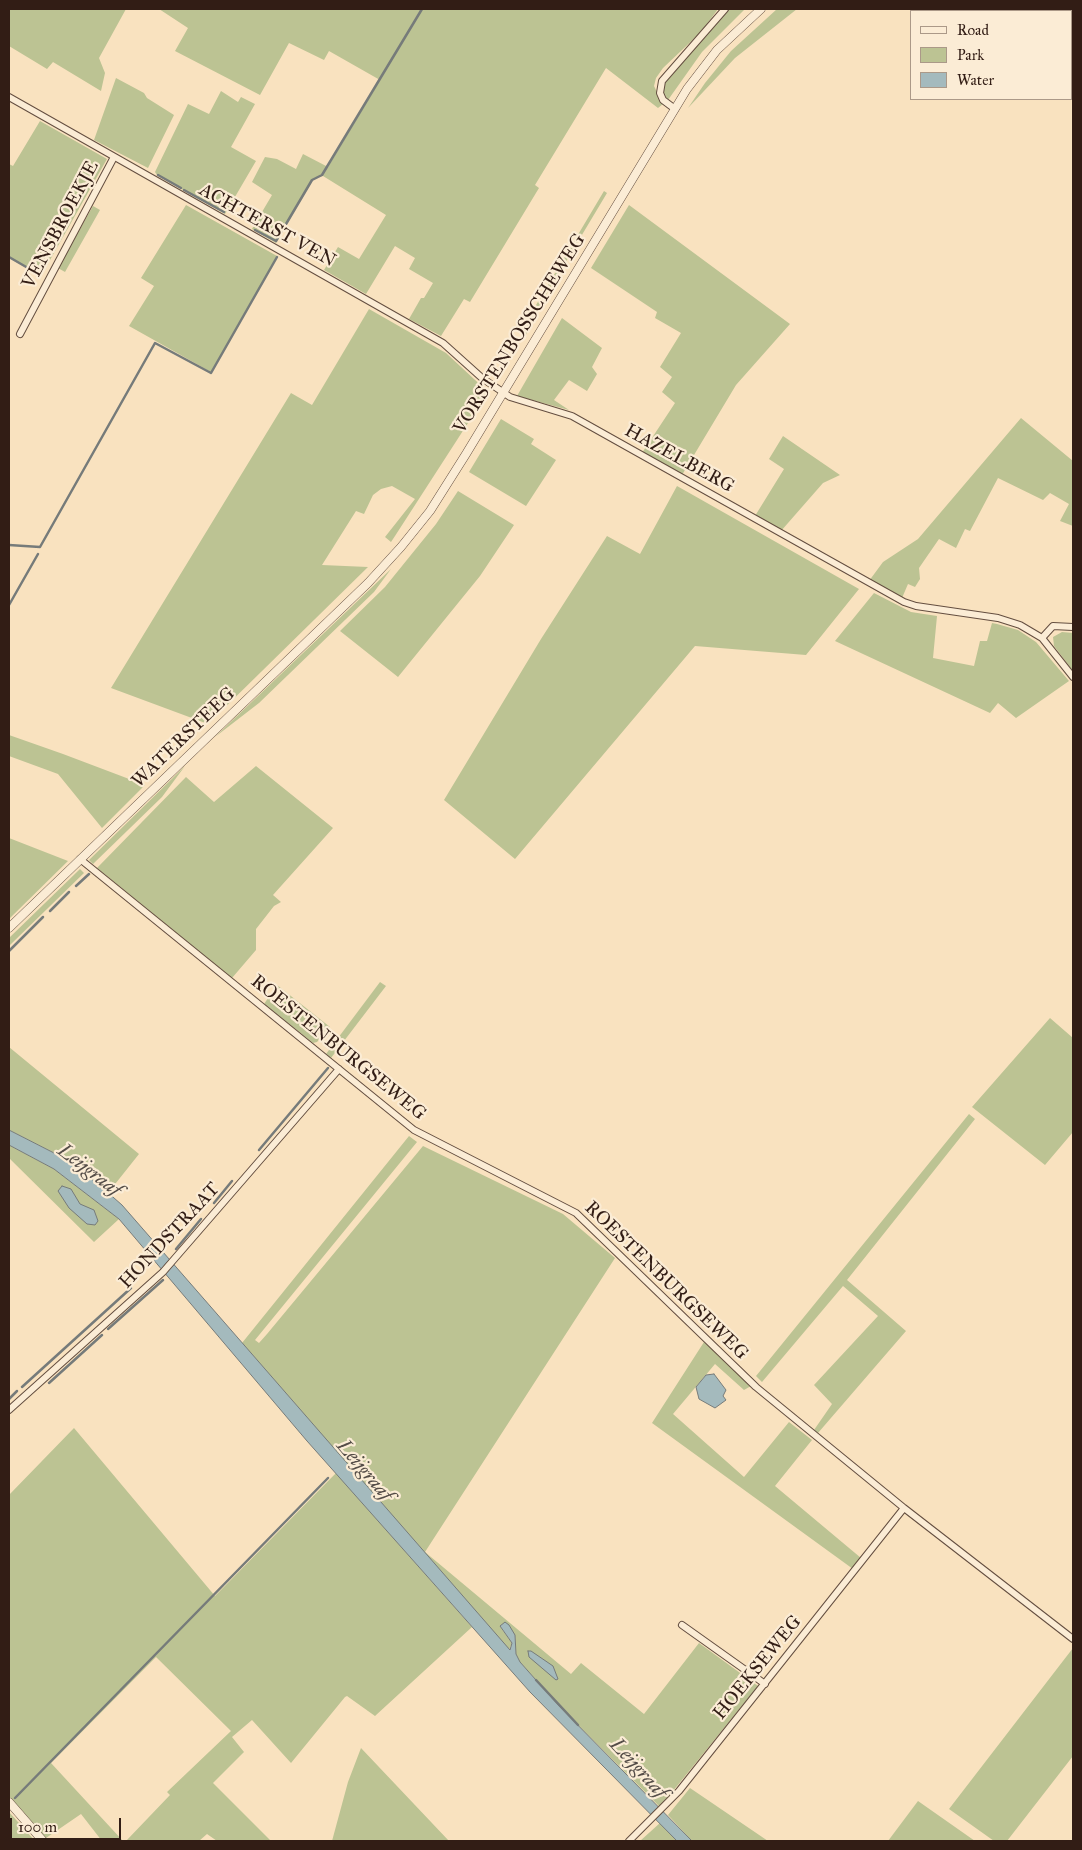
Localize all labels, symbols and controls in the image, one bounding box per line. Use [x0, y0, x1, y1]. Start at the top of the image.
legend [910, 10, 1072, 100]
text: Road [957, 21, 989, 39]
text: Park [957, 46, 984, 64]
text: Water [957, 71, 994, 89]
street label: VENSBROEKJE [18, 157, 104, 293]
street label: ACHTERST VEN [195, 179, 339, 273]
street label: VORSTENBOSSCHEWEG [449, 230, 591, 438]
street label: HAZELBERG [620, 420, 738, 498]
street label: WATERSTEEG [128, 683, 240, 793]
street label: ROESTENBURGSEWEG [246, 970, 430, 1126]
water label: Leijgraaf [52, 1139, 126, 1203]
street label: HONDSTRAAT [115, 1178, 225, 1294]
street label: ROESTENBURGSEWEG [579, 1197, 753, 1365]
water label: Leijgraaf [331, 1435, 397, 1507]
street label: HOEKSEWEG [709, 1611, 807, 1725]
water label: Leijgraaf [604, 1734, 672, 1804]
scale bar [12, 1808, 124, 1840]
text: 100 m [18, 1818, 57, 1836]

